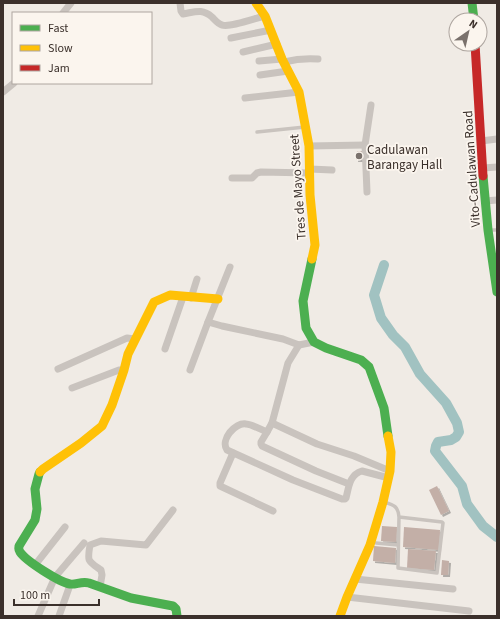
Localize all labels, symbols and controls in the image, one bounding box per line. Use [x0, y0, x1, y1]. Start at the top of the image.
legend [12, 12, 152, 84]
north arrow [448, 12, 488, 52]
text: N [466, 16, 481, 32]
text: Fast [48, 20, 68, 37]
text: Slow [48, 40, 73, 57]
text: Jam [48, 60, 70, 77]
street label: Vito-Cadulawan Road [459, 110, 485, 228]
street label: Tres de Mayo Street [285, 133, 311, 240]
place label: Cadulawan Barangay Hall [367, 141, 442, 174]
marker: Cadulawan Barangay Hall [354, 151, 364, 161]
scale bar [14, 581, 99, 607]
text: 100 m [20, 587, 50, 604]

